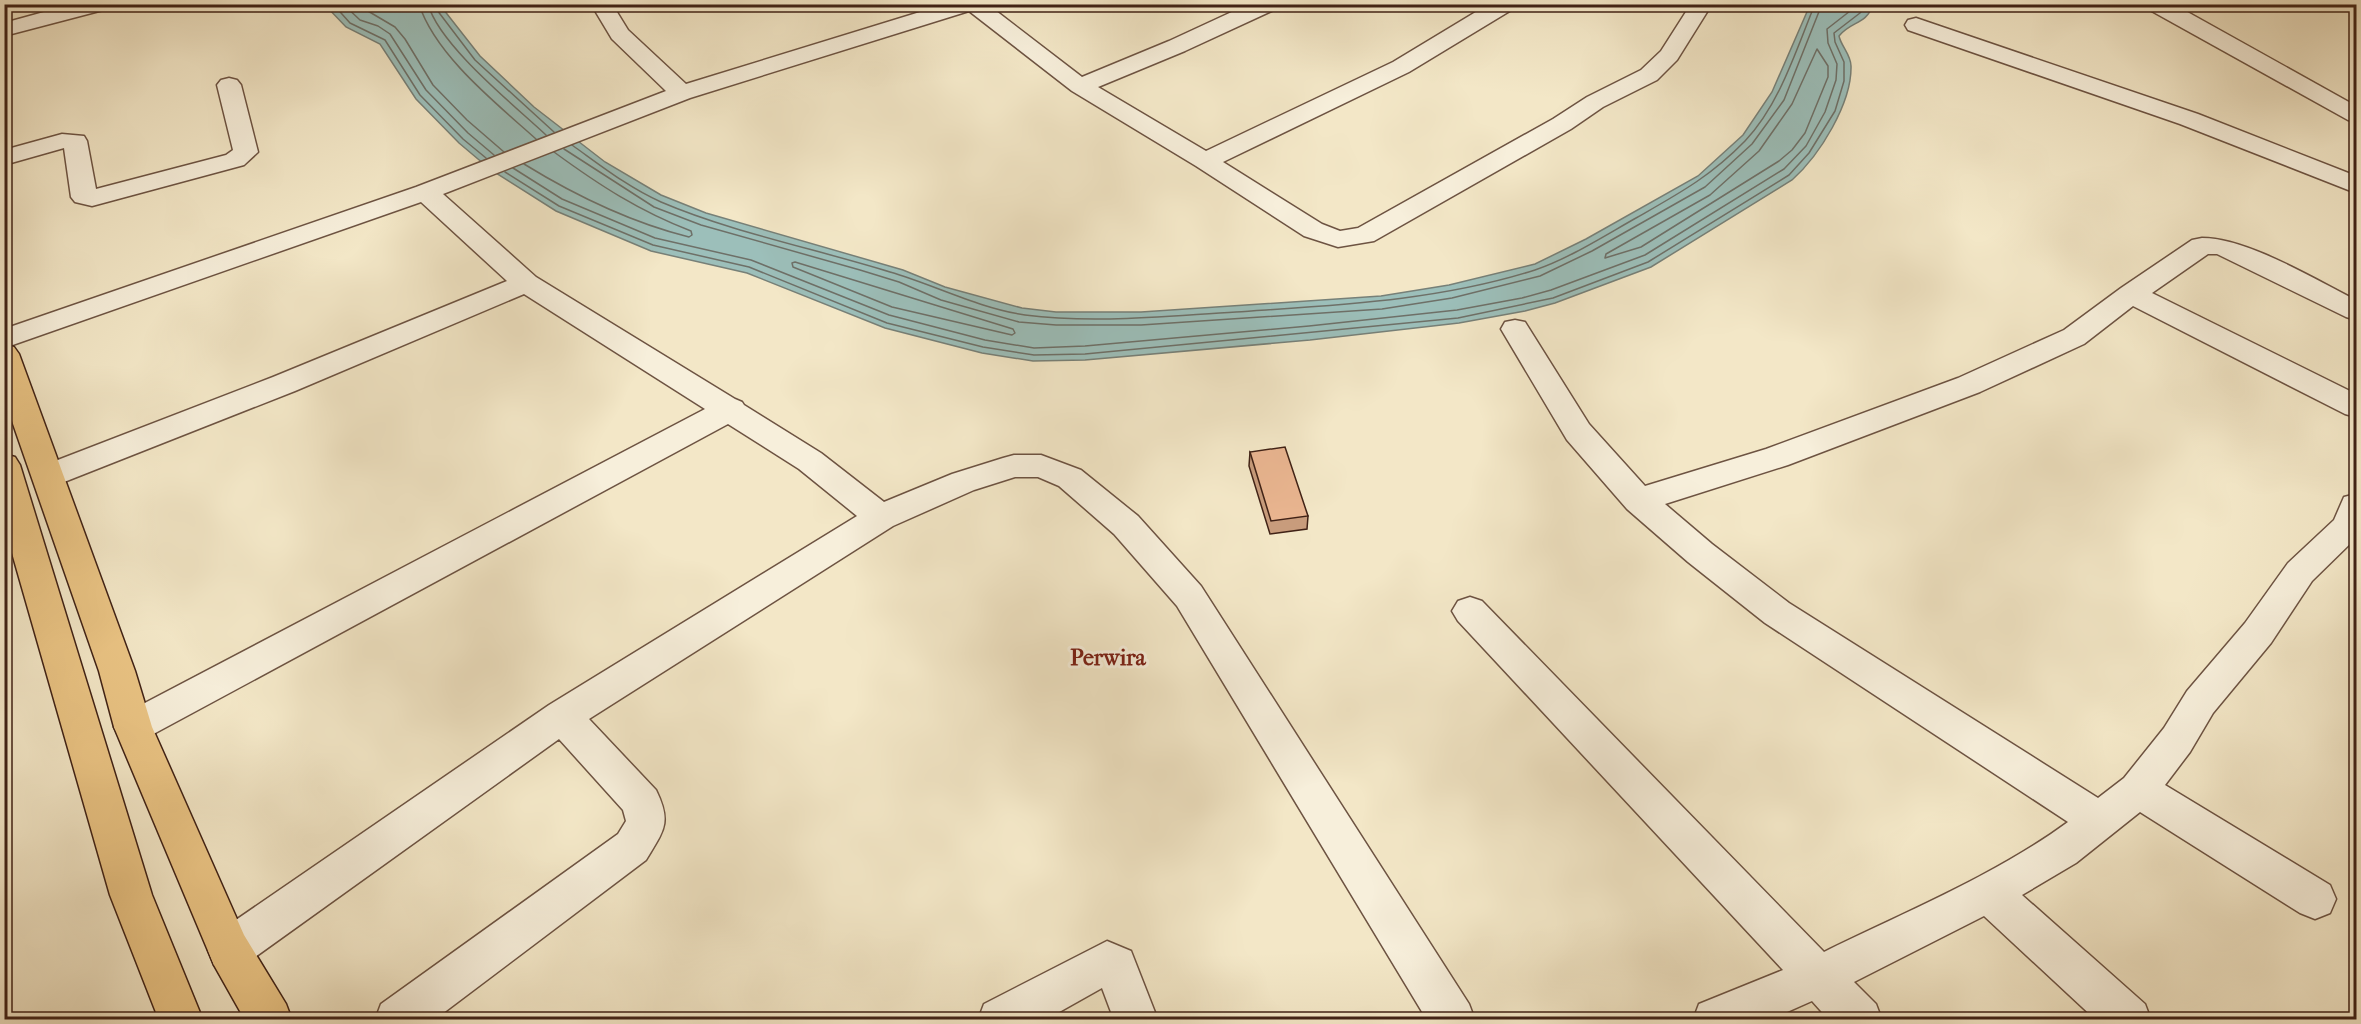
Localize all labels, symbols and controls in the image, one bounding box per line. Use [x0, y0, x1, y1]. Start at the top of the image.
district label: Perwira [1070, 645, 1147, 671]

